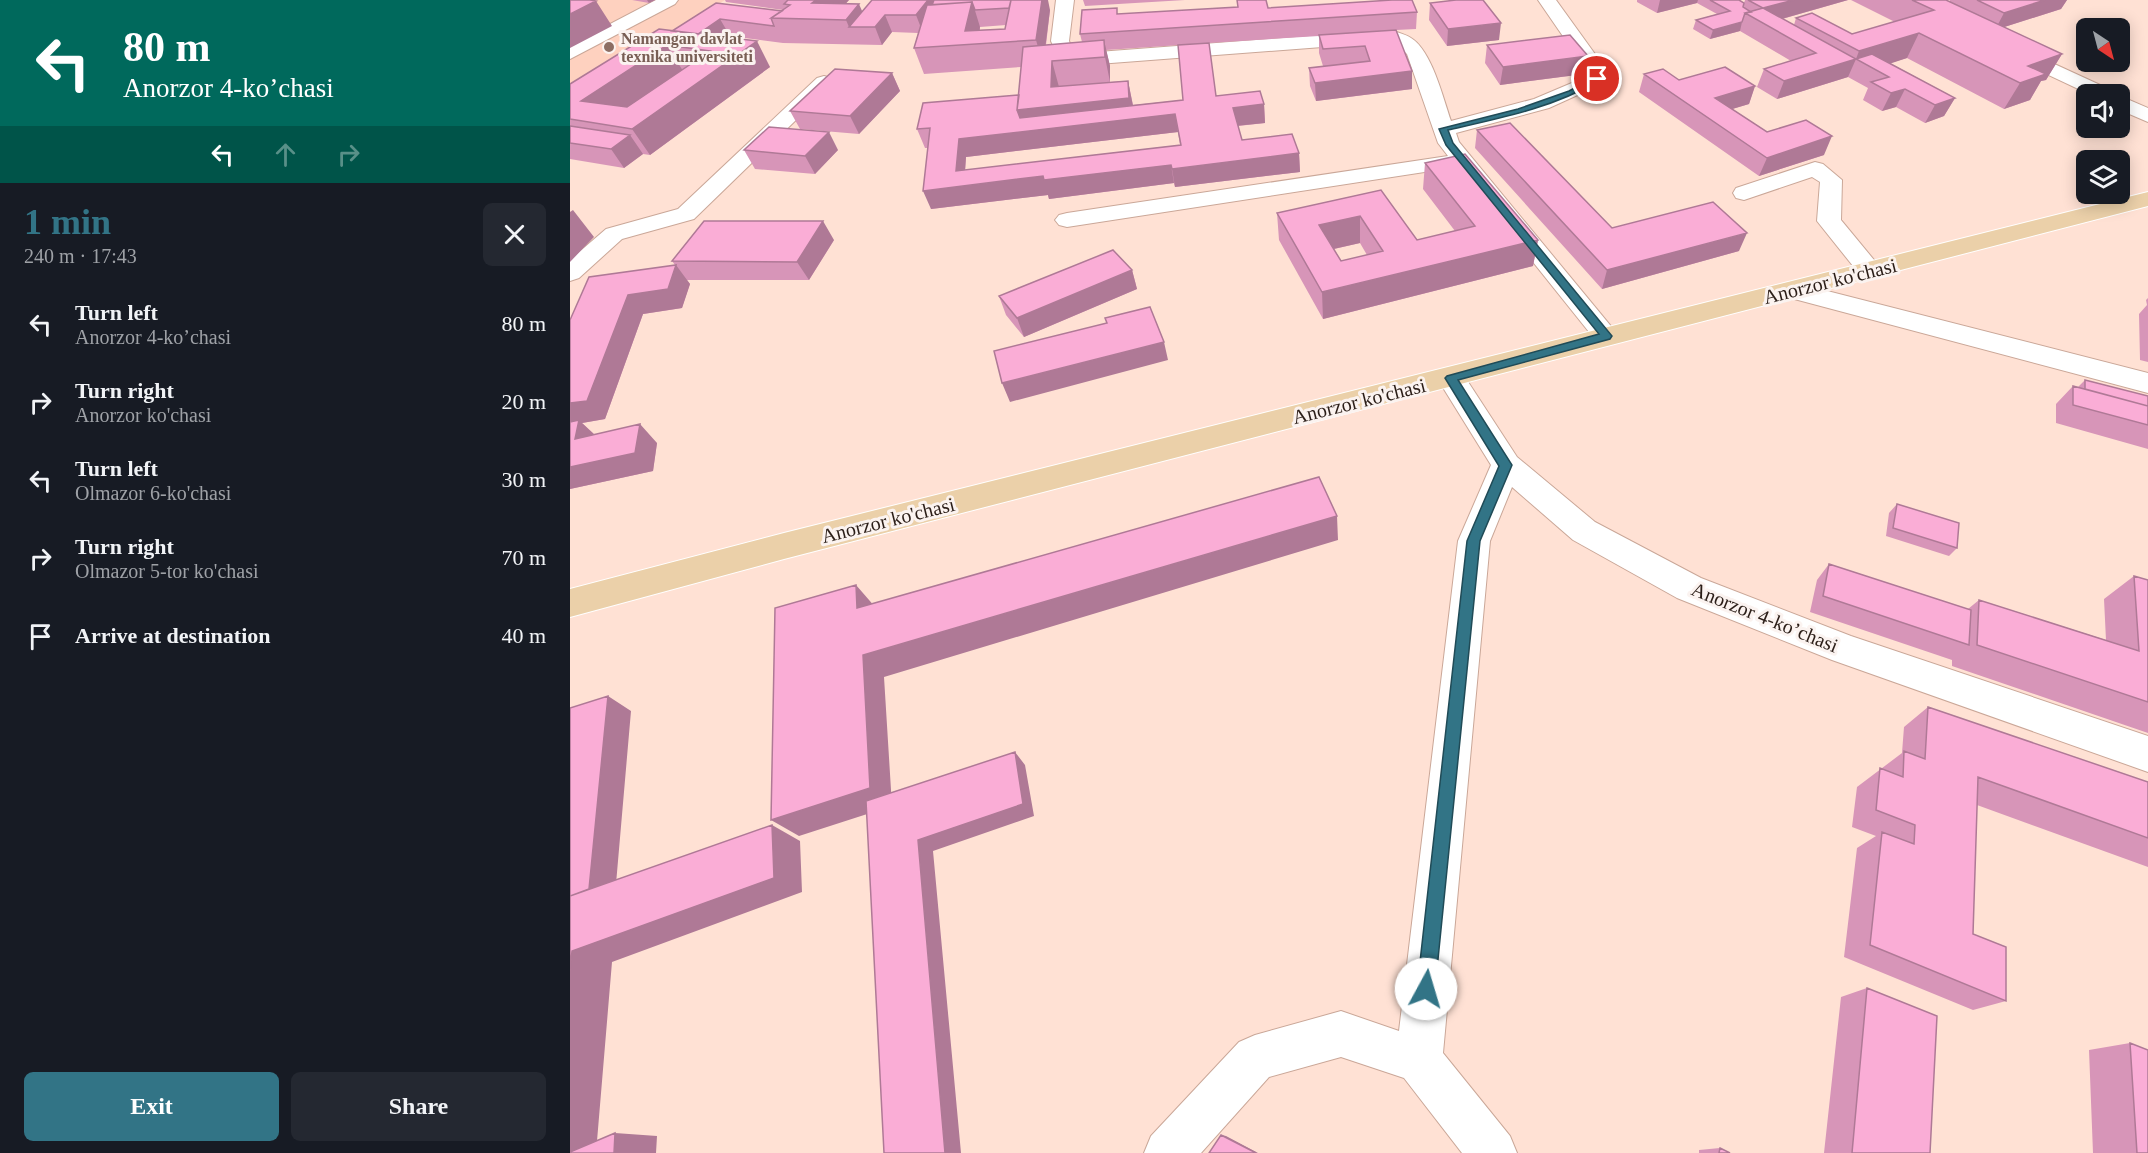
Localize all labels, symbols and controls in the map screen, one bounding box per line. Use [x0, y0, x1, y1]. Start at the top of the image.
north arrow [2076, 18, 2130, 72]
map controls [2076, 18, 2130, 204]
icon: left [24, 24, 102, 102]
text: 80 m [123, 24, 211, 70]
place label: Namangan davlat texnika universiteti [621, 30, 754, 65]
marker: Namangan davlat texnika universiteti [602, 40, 616, 54]
pin [1571, 53, 1622, 104]
icon: arrive [1580, 62, 1613, 95]
text: Аnorzor 4-koʼchasi [123, 73, 334, 103]
button: sound [2076, 84, 2130, 138]
icon: left [206, 138, 239, 171]
icon: ahead [269, 138, 302, 171]
icon: right [332, 138, 365, 171]
button: layers [2076, 150, 2130, 204]
text: 1 min [24, 202, 111, 242]
button: close [483, 203, 546, 266]
text: 240 m · 17:43 [24, 245, 137, 267]
street label: Anorzor ko'chasi [1761, 254, 1899, 308]
text: Turn left [75, 300, 158, 325]
icon: left [24, 308, 57, 341]
text: 80 m [501, 311, 546, 336]
text: Аnorzor 4-koʼchasi [75, 326, 231, 348]
street label: Anorzor ko'chasi [1290, 374, 1428, 428]
text: Turn right [75, 378, 174, 403]
icon: right [24, 386, 57, 419]
text: 20 m [501, 389, 546, 414]
text: Anorzor ko'chasi [75, 404, 211, 426]
text: Turn left [75, 456, 158, 481]
icon: left [24, 464, 57, 497]
text: 30 m [501, 467, 546, 492]
text: Olmazor 6-ko'chasi [75, 482, 231, 504]
street label: Anorzor ko'chasi [819, 493, 957, 547]
text: Turn right [75, 534, 174, 559]
icon: right [24, 542, 57, 575]
text: 70 m [501, 545, 546, 570]
text: Olmazor 5-tor ko'chasi [75, 560, 259, 582]
street label: Аnorzor 4-koʼchasi [1689, 578, 1842, 657]
icon: arrive [24, 620, 57, 653]
text: Arrive at destination [75, 623, 271, 648]
text: 40 m [501, 623, 546, 648]
position arrow [1394, 957, 1458, 1021]
button: Exit [24, 1072, 279, 1141]
button: Share [291, 1072, 546, 1141]

